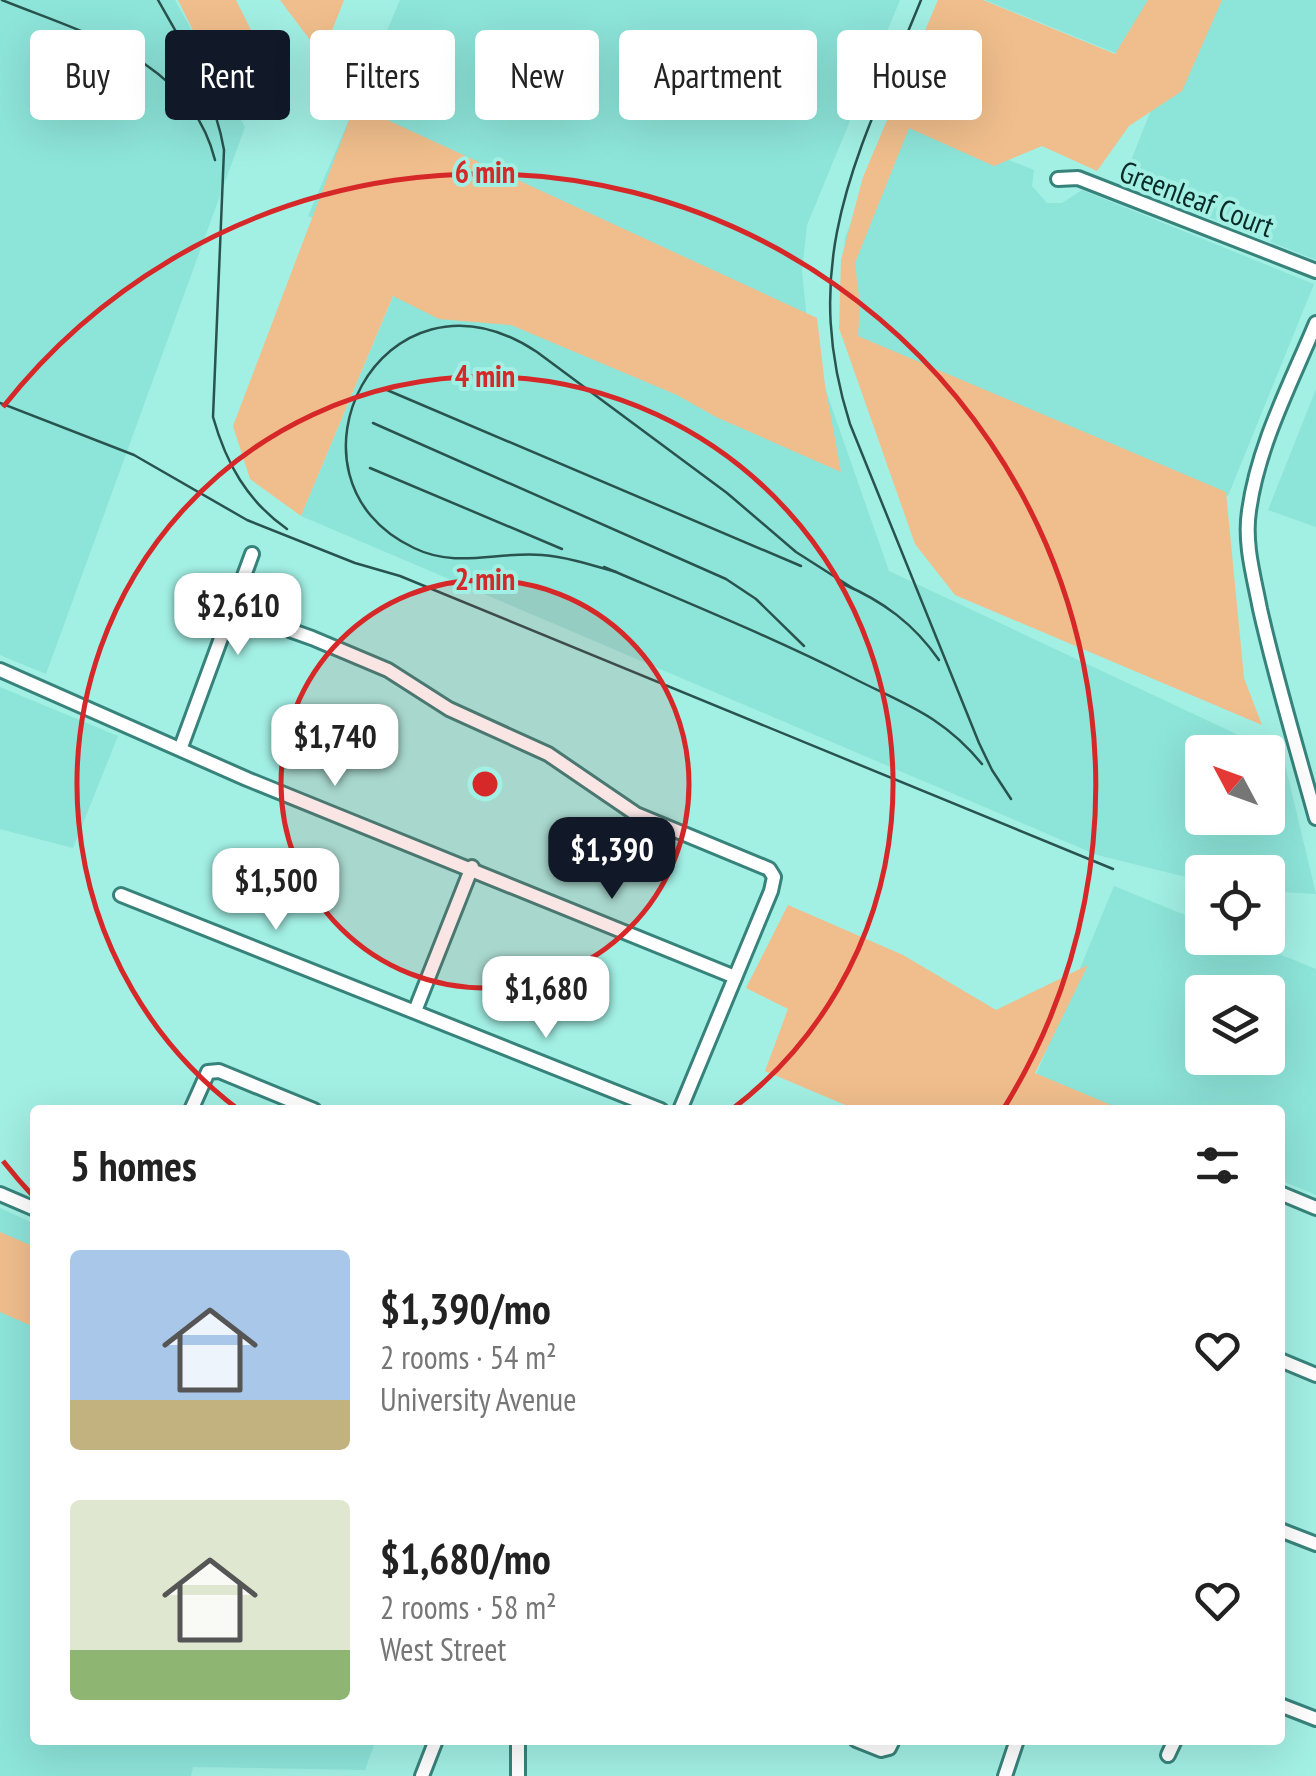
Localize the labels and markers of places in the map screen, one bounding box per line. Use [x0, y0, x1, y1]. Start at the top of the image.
pin: $2,610 [157, 573, 319, 658]
pin: $1,740 [254, 704, 416, 789]
centre of rings [467, 766, 503, 802]
pin: $1,390 [531, 817, 693, 902]
pin: $1,500 [195, 848, 357, 933]
pin: $1,680 [465, 956, 627, 1041]

